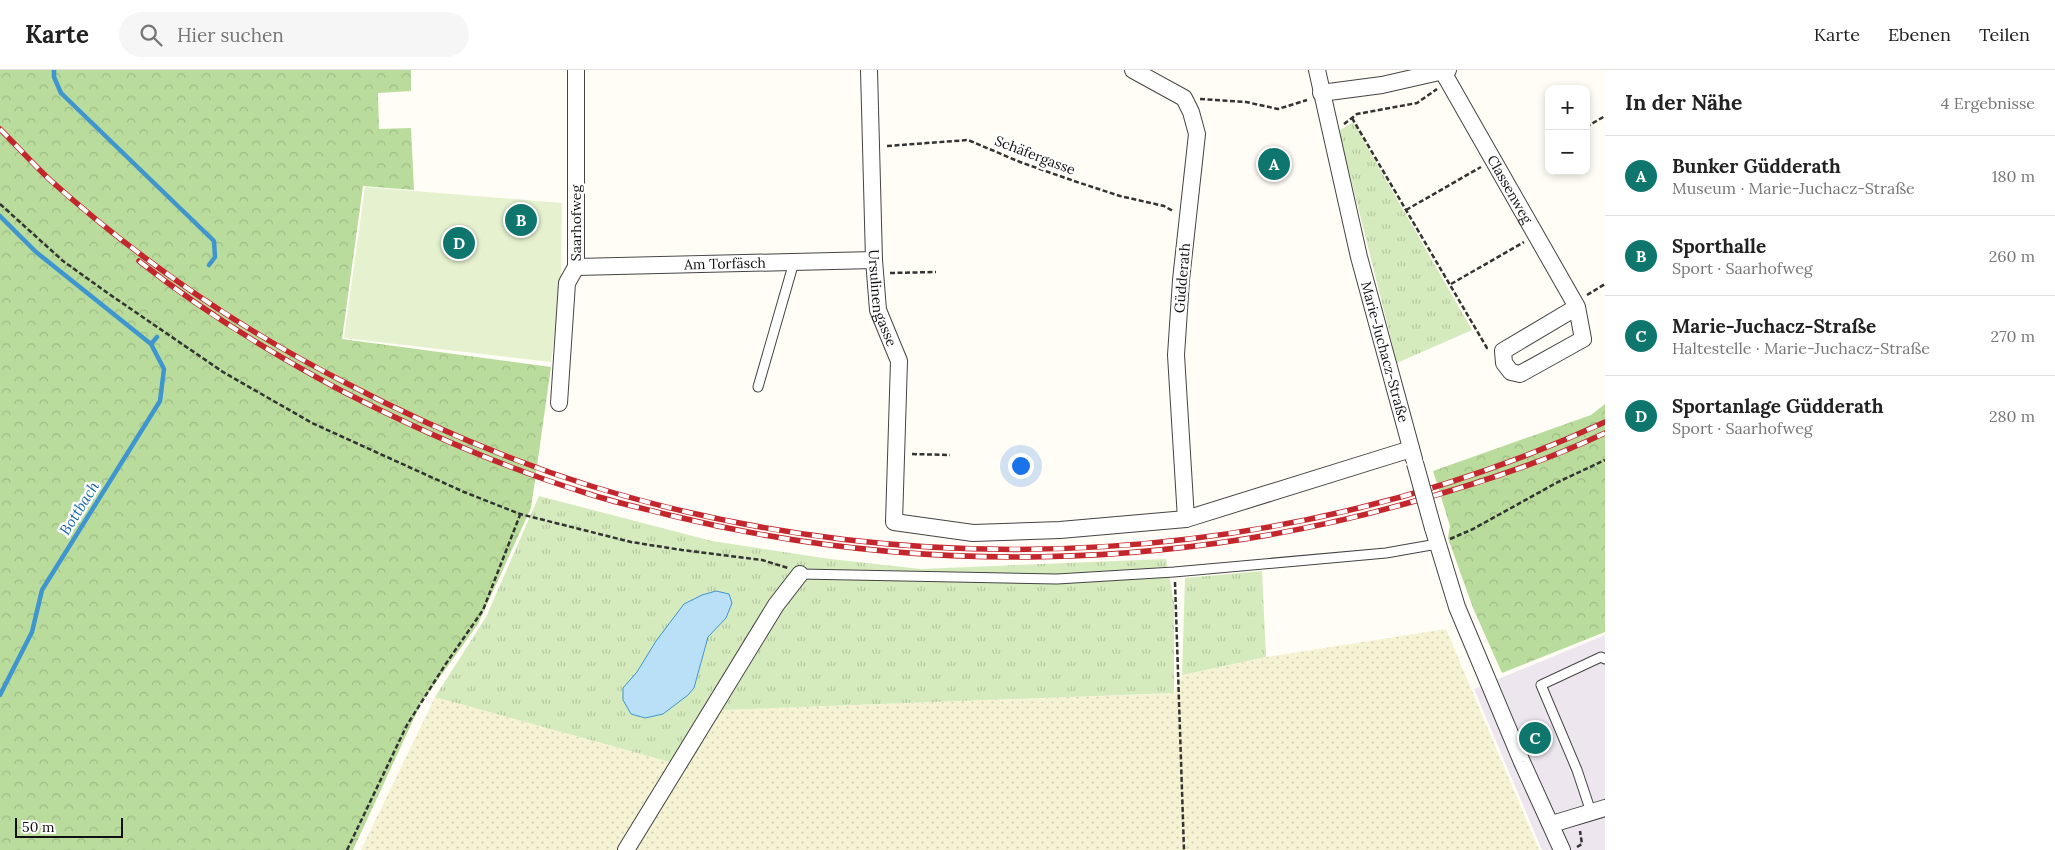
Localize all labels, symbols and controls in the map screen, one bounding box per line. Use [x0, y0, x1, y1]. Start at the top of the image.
search box [119, 12, 469, 57]
text: Karte [25, 19, 89, 50]
icon: search [137, 21, 165, 49]
text: Hier suchen [177, 23, 284, 47]
text: Karte [1814, 23, 1860, 46]
text: Ebenen [1888, 23, 1951, 46]
text: Teilen [1979, 23, 2030, 46]
map controls [1545, 85, 1590, 175]
button: + [1545, 85, 1590, 130]
text: In der Nähe [1625, 89, 1742, 116]
text: 4 Ergebnisse [1941, 93, 2035, 113]
button: − [1545, 130, 1590, 175]
street label: Schäfergasse [992, 131, 1078, 179]
pin: A [1258, 145, 1290, 183]
street label: Classenweg [1483, 152, 1537, 227]
text: Bunker Güdderath [1672, 154, 1841, 178]
text: A [1636, 166, 1646, 186]
text: 180 m [1992, 166, 2035, 186]
text: Museum · Marie-Juchacz-Straße [1672, 178, 1915, 198]
street label: Saarhofweg [567, 185, 585, 261]
pin: B [505, 201, 537, 239]
pin: D [443, 224, 475, 262]
text: Sporthalle [1672, 234, 1766, 258]
street label: Güdderath [1170, 242, 1194, 314]
text: B [1636, 246, 1646, 266]
text: 260 m [1989, 246, 2035, 266]
street label: Ursulinengasse [865, 249, 901, 349]
street label: Am Torfäsch [683, 254, 766, 273]
text: Sport · Saarhofweg [1672, 258, 1813, 278]
street label: Marie-Juchacz-Straße [1357, 279, 1413, 425]
text: Marie-Juchacz-Straße [1672, 314, 1876, 338]
text: C [1635, 326, 1647, 346]
text: 270 m [1991, 326, 2035, 346]
text: Haltestelle · Marie-Juchacz-Straße [1672, 338, 1930, 358]
text: Sportanlage Güdderath [1672, 394, 1883, 418]
text: D [1635, 406, 1647, 426]
text: 280 m [1989, 406, 2035, 426]
text: Sport · Saarhofweg [1672, 418, 1813, 438]
your location [1008, 453, 1034, 479]
water label: Bottbach [55, 477, 103, 538]
pin: C [1519, 719, 1551, 757]
scale bar [15, 815, 122, 838]
text: 50 m [22, 818, 55, 836]

